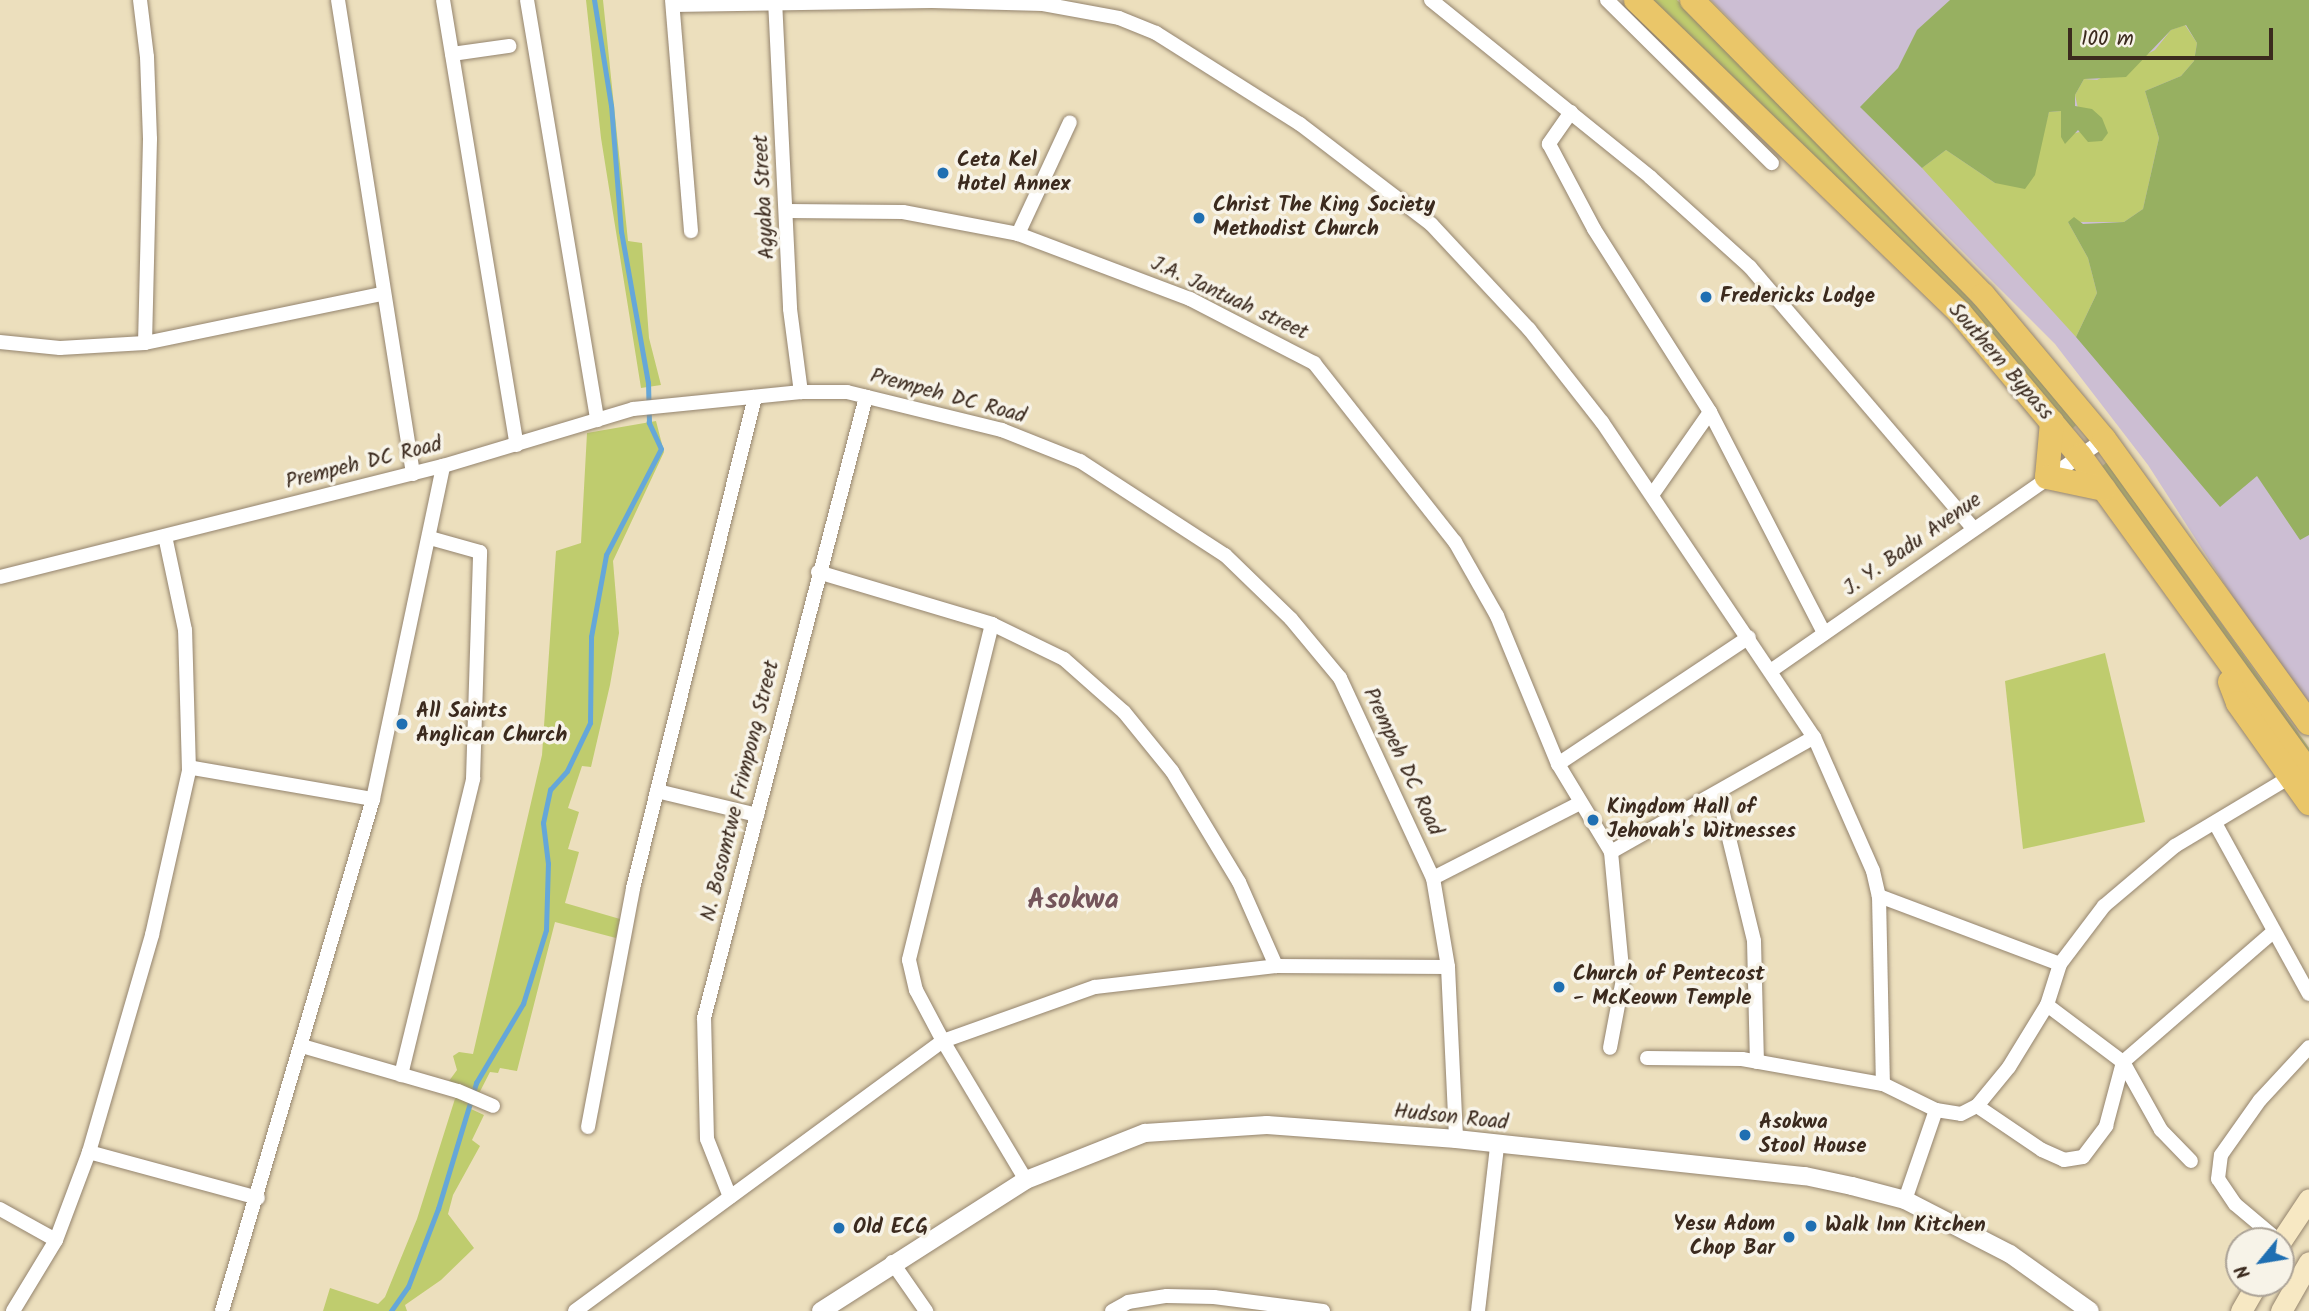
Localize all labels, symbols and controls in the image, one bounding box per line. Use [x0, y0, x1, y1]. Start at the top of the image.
scale bar [2071, 14, 2276, 58]
text: 100 m [2081, 23, 2134, 56]
street label: Agyaba Street [749, 134, 781, 260]
place label: Ceta Kel Hotel Annex [957, 148, 1070, 198]
marker: Ceta Kel Hotel Annex [935, 165, 951, 181]
place label: Christ The King Society Methodist Church [1213, 193, 1435, 243]
marker: Christ The King Society Methodist Church [1191, 210, 1207, 226]
street label: J.A. Jantuah street [1146, 252, 1312, 346]
place label: Fredericks Lodge [1720, 284, 1875, 310]
marker: Fredericks Lodge [1698, 289, 1714, 305]
street label: Southern Bypass [1942, 298, 2058, 426]
street label: Prempeh DC Road [867, 364, 1029, 430]
street label: Prempeh DC Road [283, 432, 445, 496]
street label: J. Y. Badu Avenue [1839, 488, 1987, 602]
street label: N. Bosomtwe Frimpong Street [696, 658, 786, 924]
street label: Prempeh DC Road [1357, 684, 1447, 840]
place label: All Saints Anglican Church [416, 699, 567, 749]
marker: All Saints Anglican Church [394, 716, 410, 732]
place label: Kingdom Hall of Jehovah's Witnesses [1607, 795, 1796, 845]
marker: Kingdom Hall of Jehovah's Witnesses [1585, 812, 1601, 828]
district label: Asokwa [1027, 884, 1119, 918]
place label: Church of Pentecost - McKeown Temple [1573, 962, 1765, 1012]
marker: Church of Pentecost - McKeown Temple [1551, 979, 1567, 995]
street label: Hudson Road [1393, 1099, 1509, 1137]
place label: Asokwa Stool House [1759, 1110, 1866, 1160]
marker: Asokwa Stool House [1737, 1127, 1753, 1143]
place label: Yesu Adom Chop Bar [1674, 1212, 1775, 1262]
place label: Walk Inn Kitchen [1825, 1213, 1986, 1239]
place label: Old ECG [853, 1215, 928, 1241]
marker: Walk Inn Kitchen [1803, 1218, 1819, 1234]
marker: Old ECG [831, 1220, 847, 1236]
north arrow [2225, 1227, 2295, 1297]
marker: Yesu Adom Chop Bar [1781, 1229, 1797, 1245]
text: N [2228, 1259, 2260, 1284]

